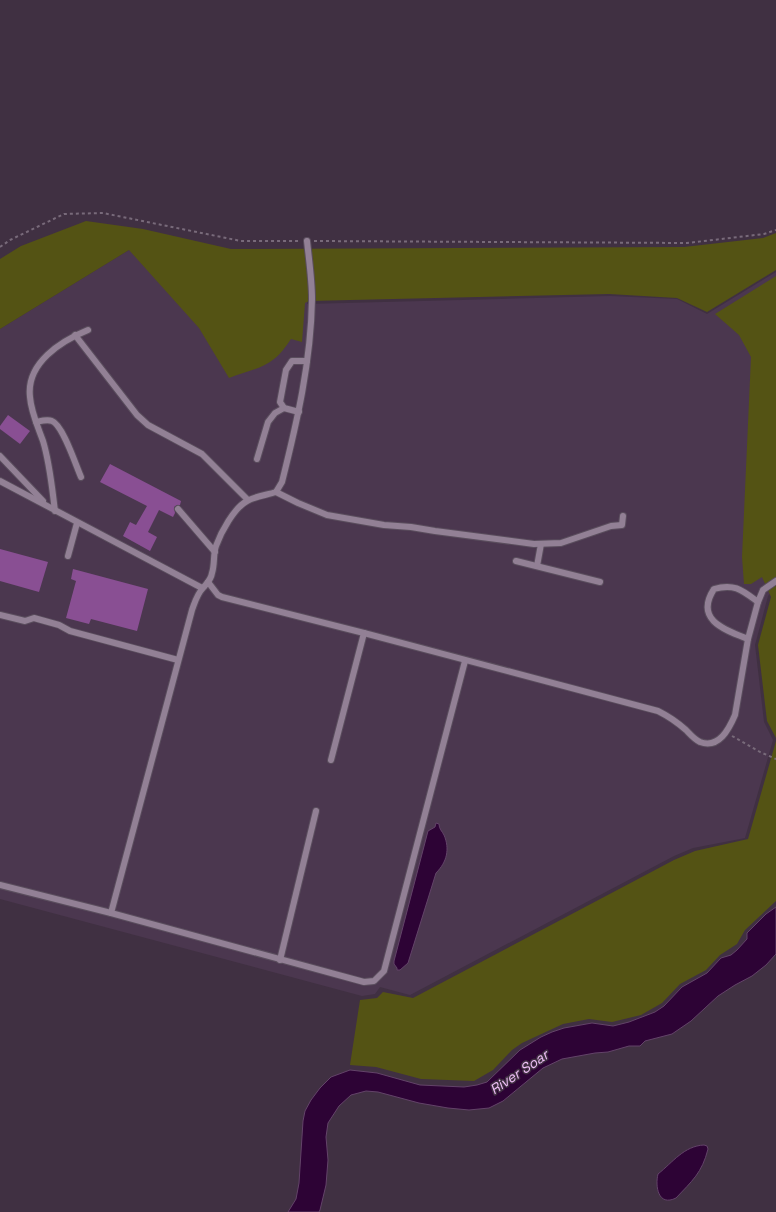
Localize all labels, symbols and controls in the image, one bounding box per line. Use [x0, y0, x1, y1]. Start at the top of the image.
water label: River Soar [486, 1045, 553, 1098]

